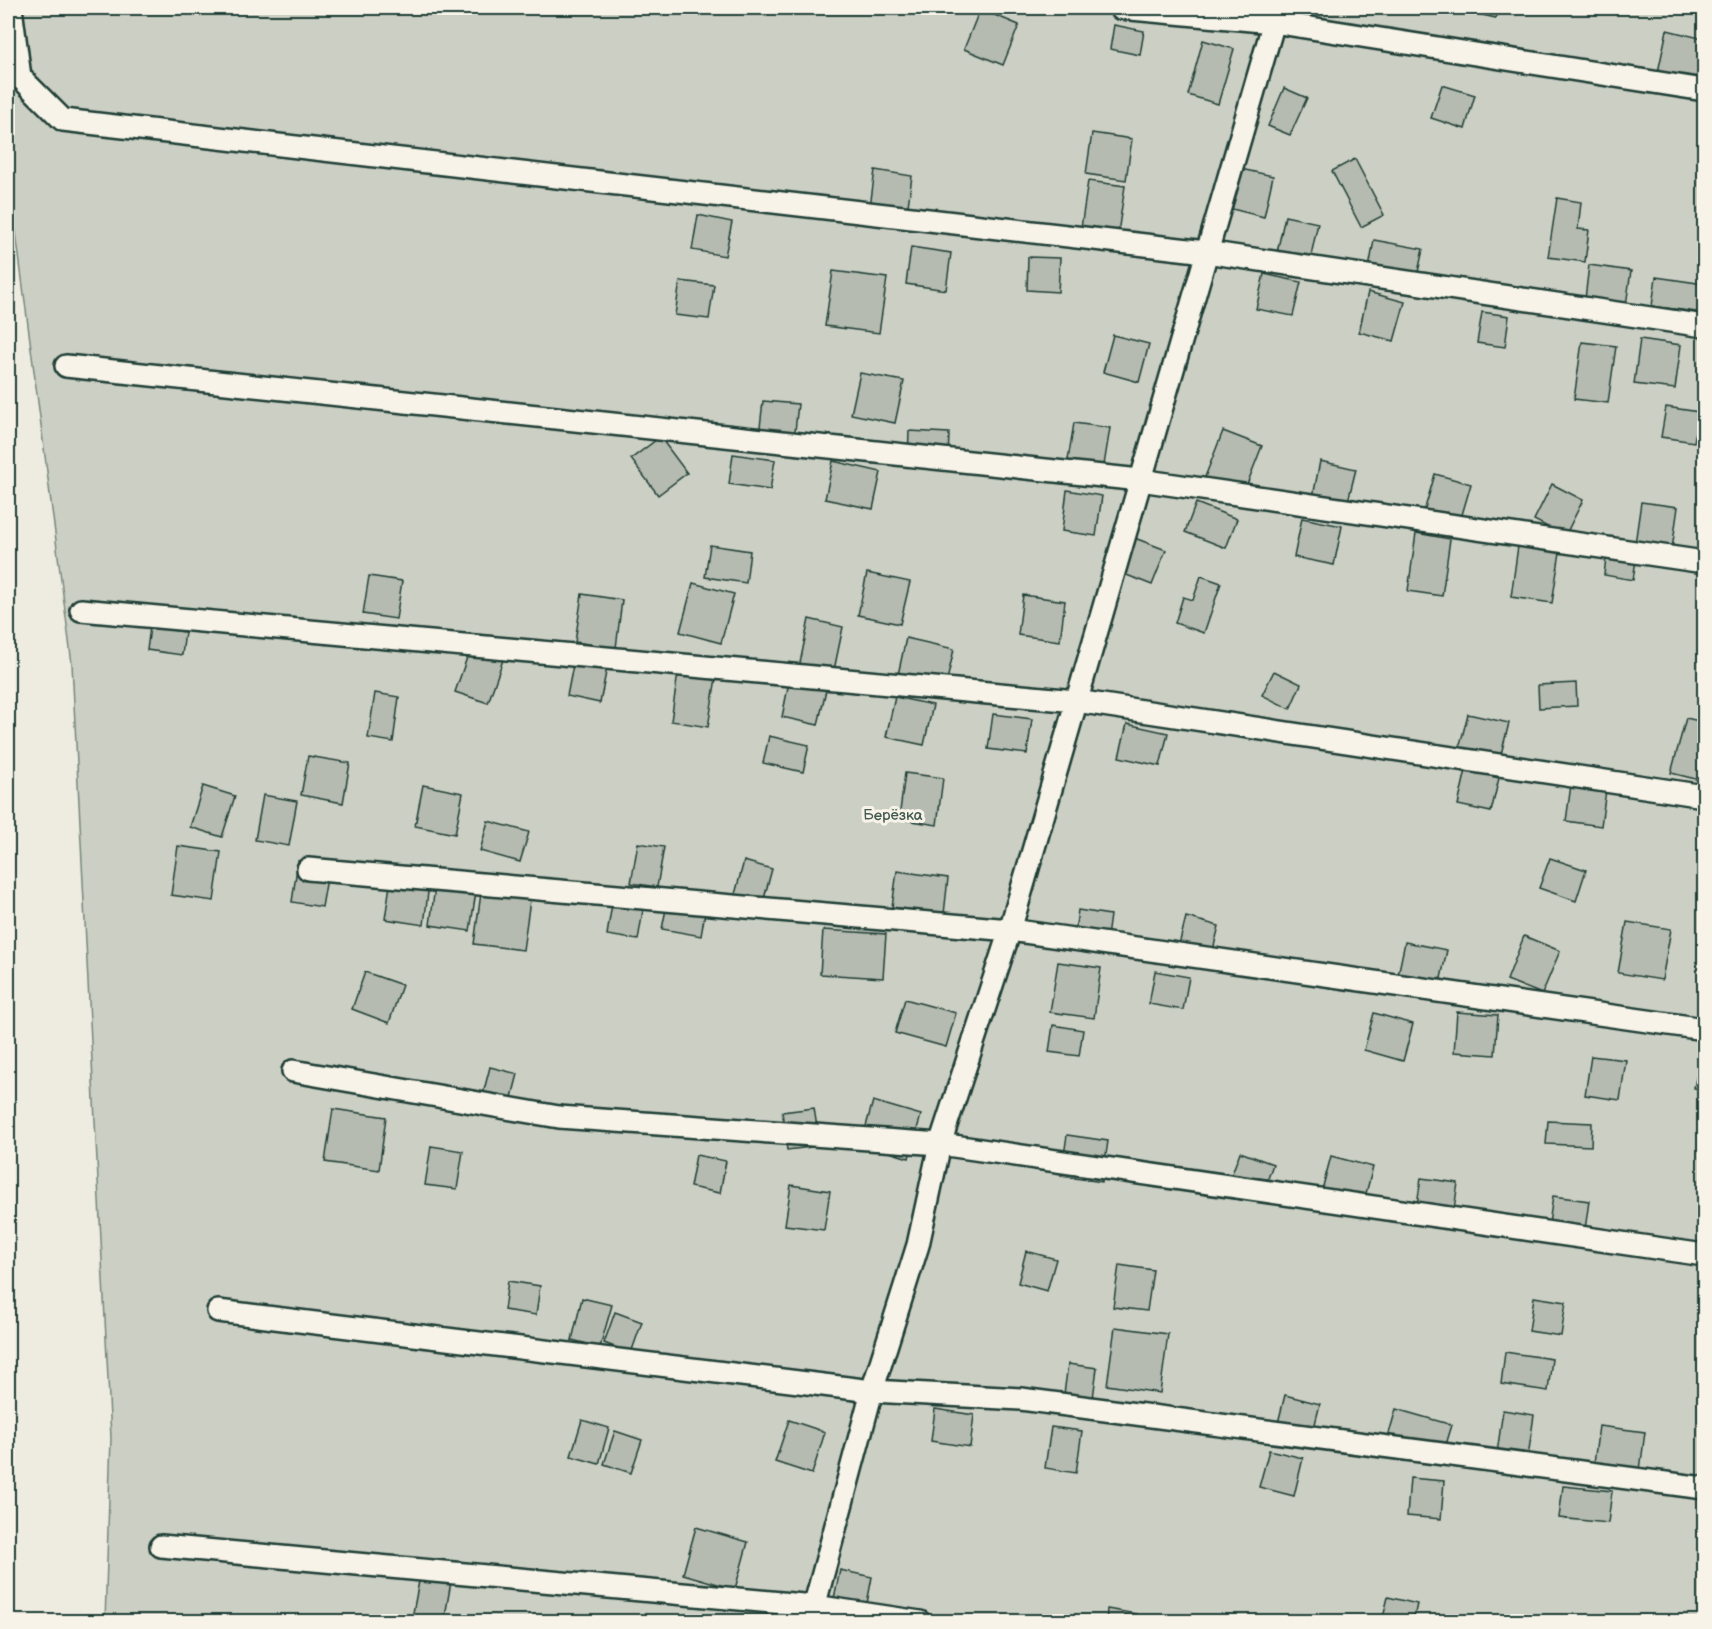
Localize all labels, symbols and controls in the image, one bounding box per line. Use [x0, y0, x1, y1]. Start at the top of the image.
park label: Берёзка [863, 806, 923, 825]

